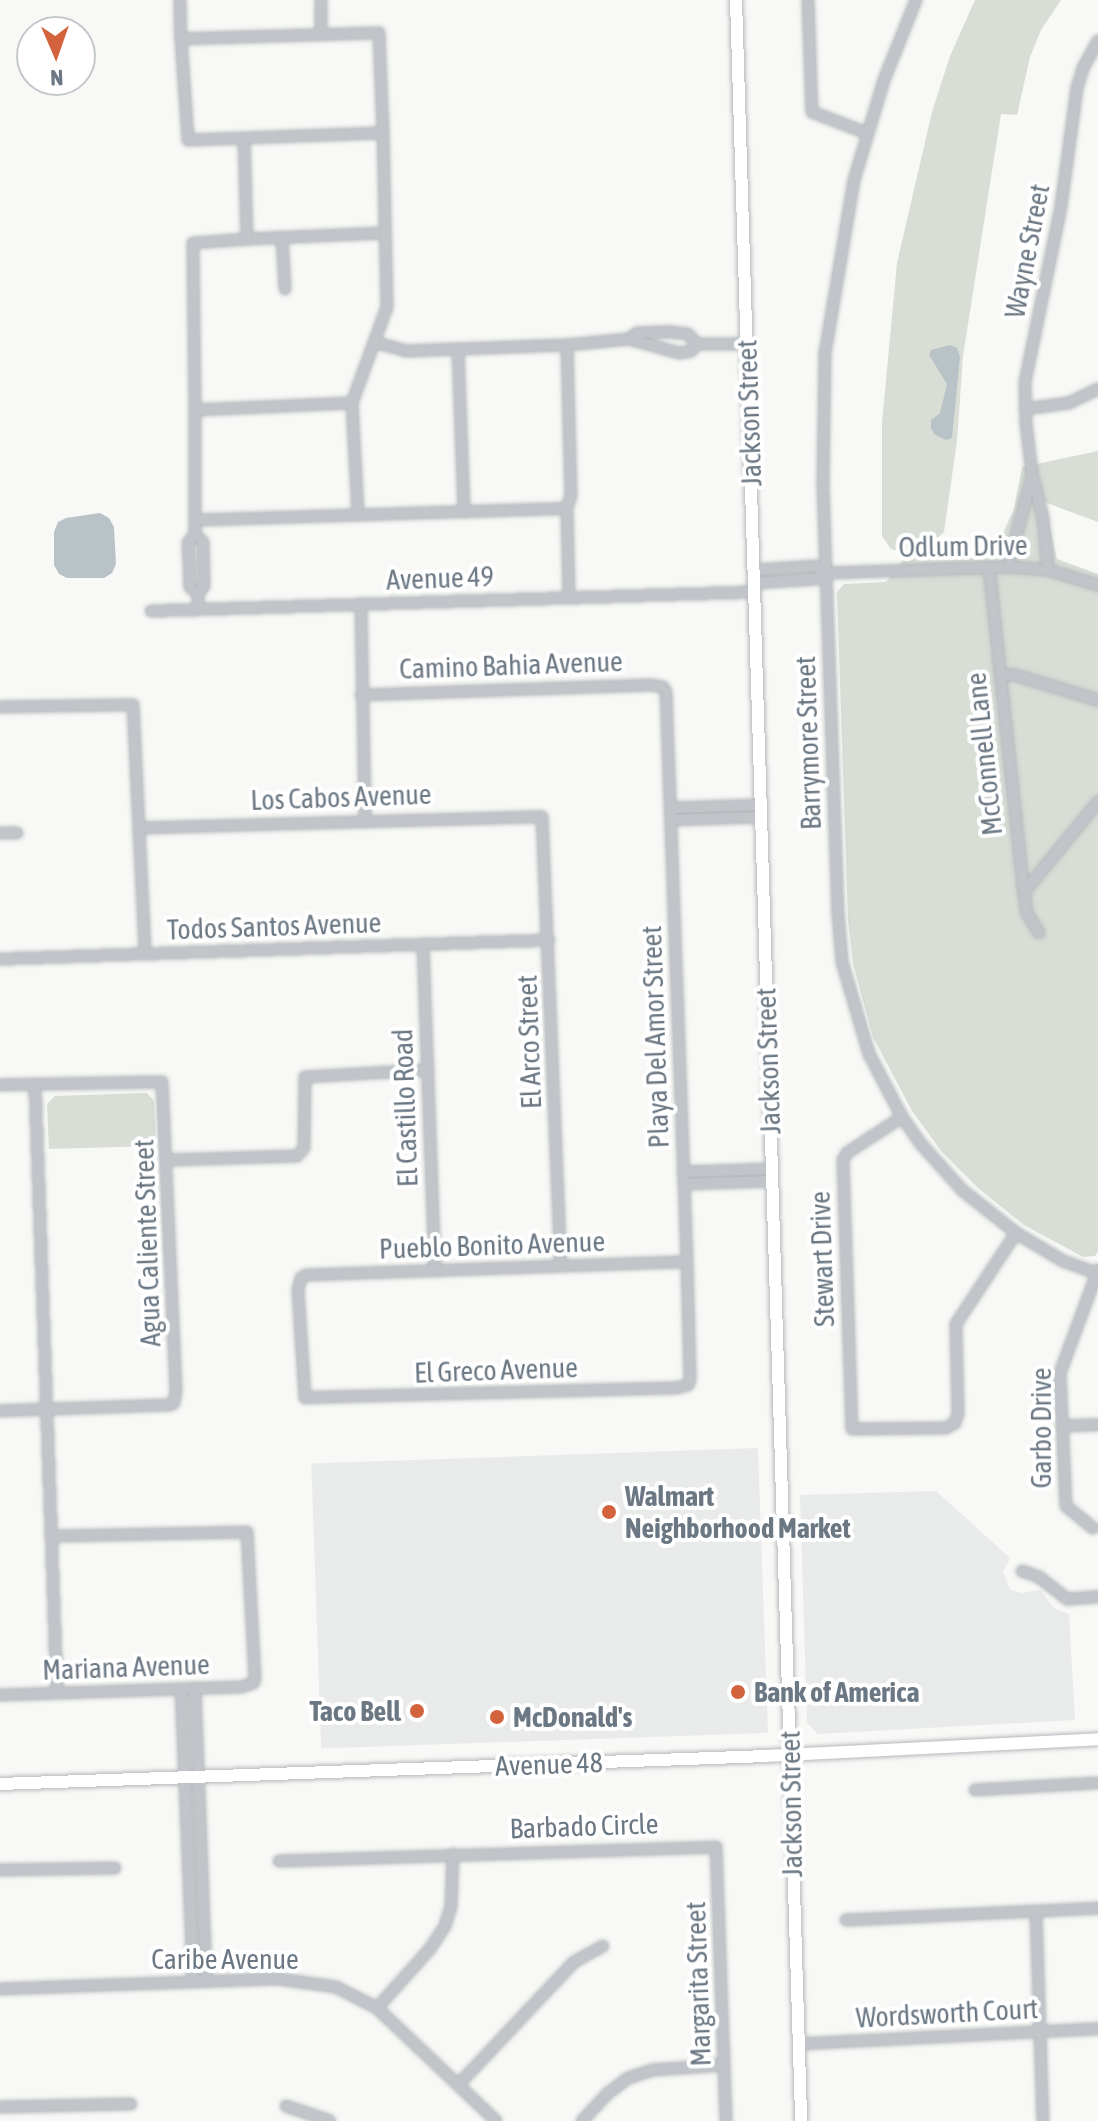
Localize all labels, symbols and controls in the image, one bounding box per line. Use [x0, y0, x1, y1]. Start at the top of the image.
north arrow [16, 16, 96, 96]
text: N [50, 65, 64, 91]
street label: Wayne Street [998, 181, 1056, 321]
street label: Jackson Street [730, 339, 768, 487]
street label: Odlum Drive [898, 528, 1028, 564]
street label: Avenue 49 [386, 559, 494, 597]
street label: Camino Bahia Avenue [399, 644, 623, 686]
street label: Barrymore Street [788, 656, 828, 830]
street label: McConnell Lane [959, 671, 1009, 837]
street label: Los Cabos Avenue [250, 777, 432, 817]
street label: Todos Santos Avenue [166, 905, 382, 947]
street label: Playa Del Amor Street [634, 925, 676, 1149]
street label: El Arco Street [510, 974, 548, 1110]
street label: Jackson Street [749, 987, 787, 1135]
street label: El Castillo Road [385, 1028, 425, 1188]
street label: Agua Caliente Street [127, 1139, 167, 1347]
street label: Stewart Drive [803, 1191, 841, 1327]
street label: Pueblo Bonito Avenue [378, 1224, 606, 1266]
street label: El Greco Avenue [414, 1350, 578, 1390]
street label: Garbo Drive [1024, 1368, 1058, 1488]
place label: Walmart Neighborhood Market [625, 1479, 851, 1545]
marker: Walmart Neighborhood Market [600, 1503, 618, 1521]
street label: Mariana Avenue [42, 1647, 210, 1687]
place label: Bank of America [754, 1675, 919, 1709]
marker: Bank of America [729, 1683, 747, 1701]
place label: Taco Bell [309, 1694, 401, 1728]
place label: McDonald's [513, 1700, 632, 1734]
marker: Taco Bell [408, 1702, 426, 1720]
marker: McDonald's [488, 1708, 506, 1726]
street label: Jackson Street [773, 1730, 809, 1878]
street label: Avenue 48 [495, 1745, 603, 1783]
street label: Barbado Circle [509, 1807, 659, 1845]
street label: Margarita Street [678, 1901, 718, 2067]
street label: Caribe Avenue [151, 1942, 299, 1976]
street label: Wordsworth Court [855, 1991, 1039, 2035]

